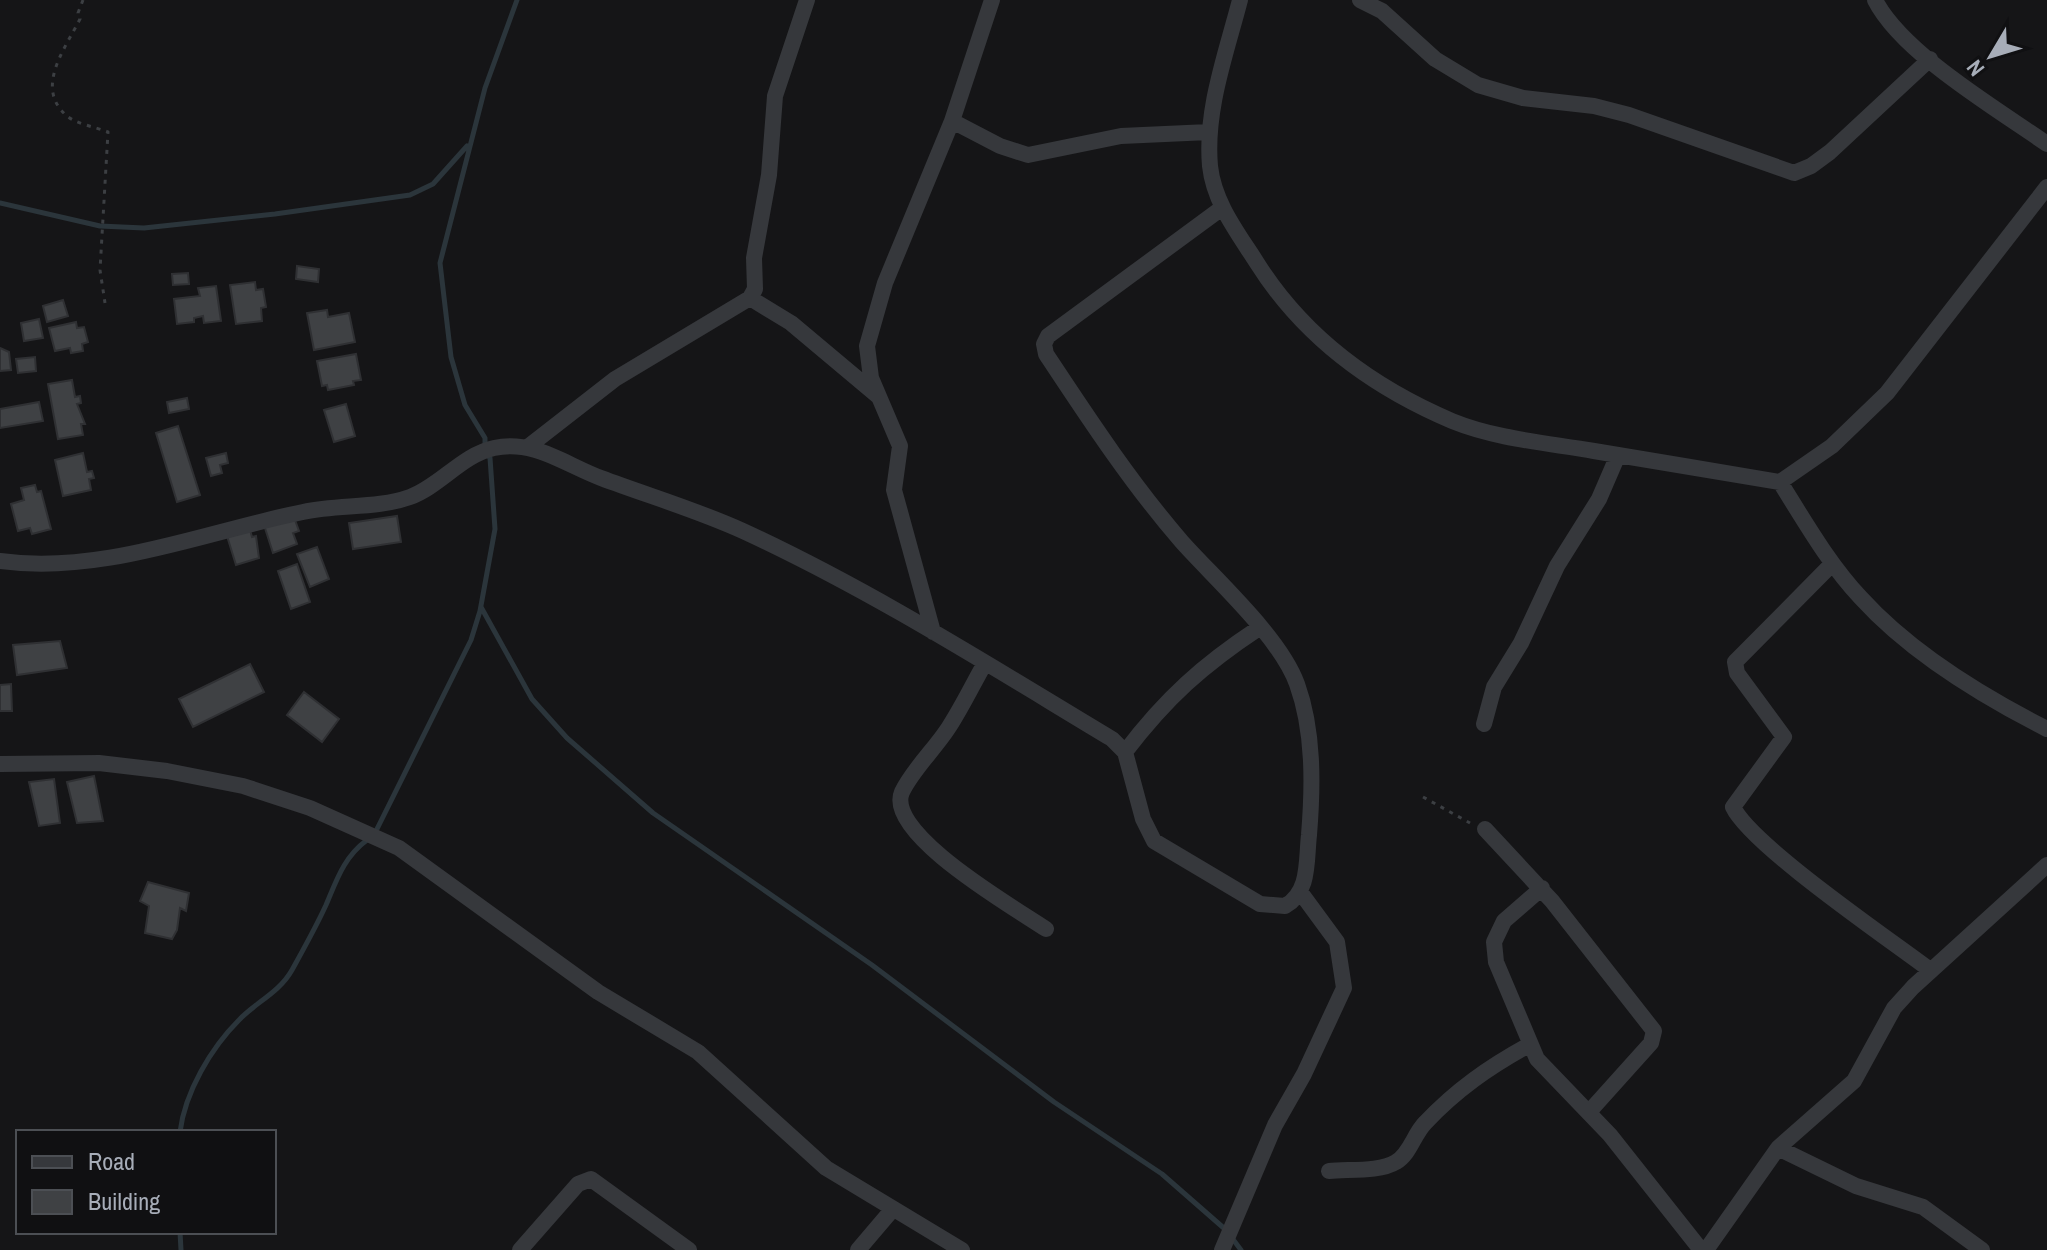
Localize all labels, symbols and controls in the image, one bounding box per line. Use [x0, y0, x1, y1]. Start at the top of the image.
north arrow [1951, 16, 2031, 96]
text: N [1959, 54, 1991, 83]
legend [16, 1130, 276, 1234]
text: Road [88, 1145, 135, 1177]
text: Building [88, 1185, 160, 1217]

